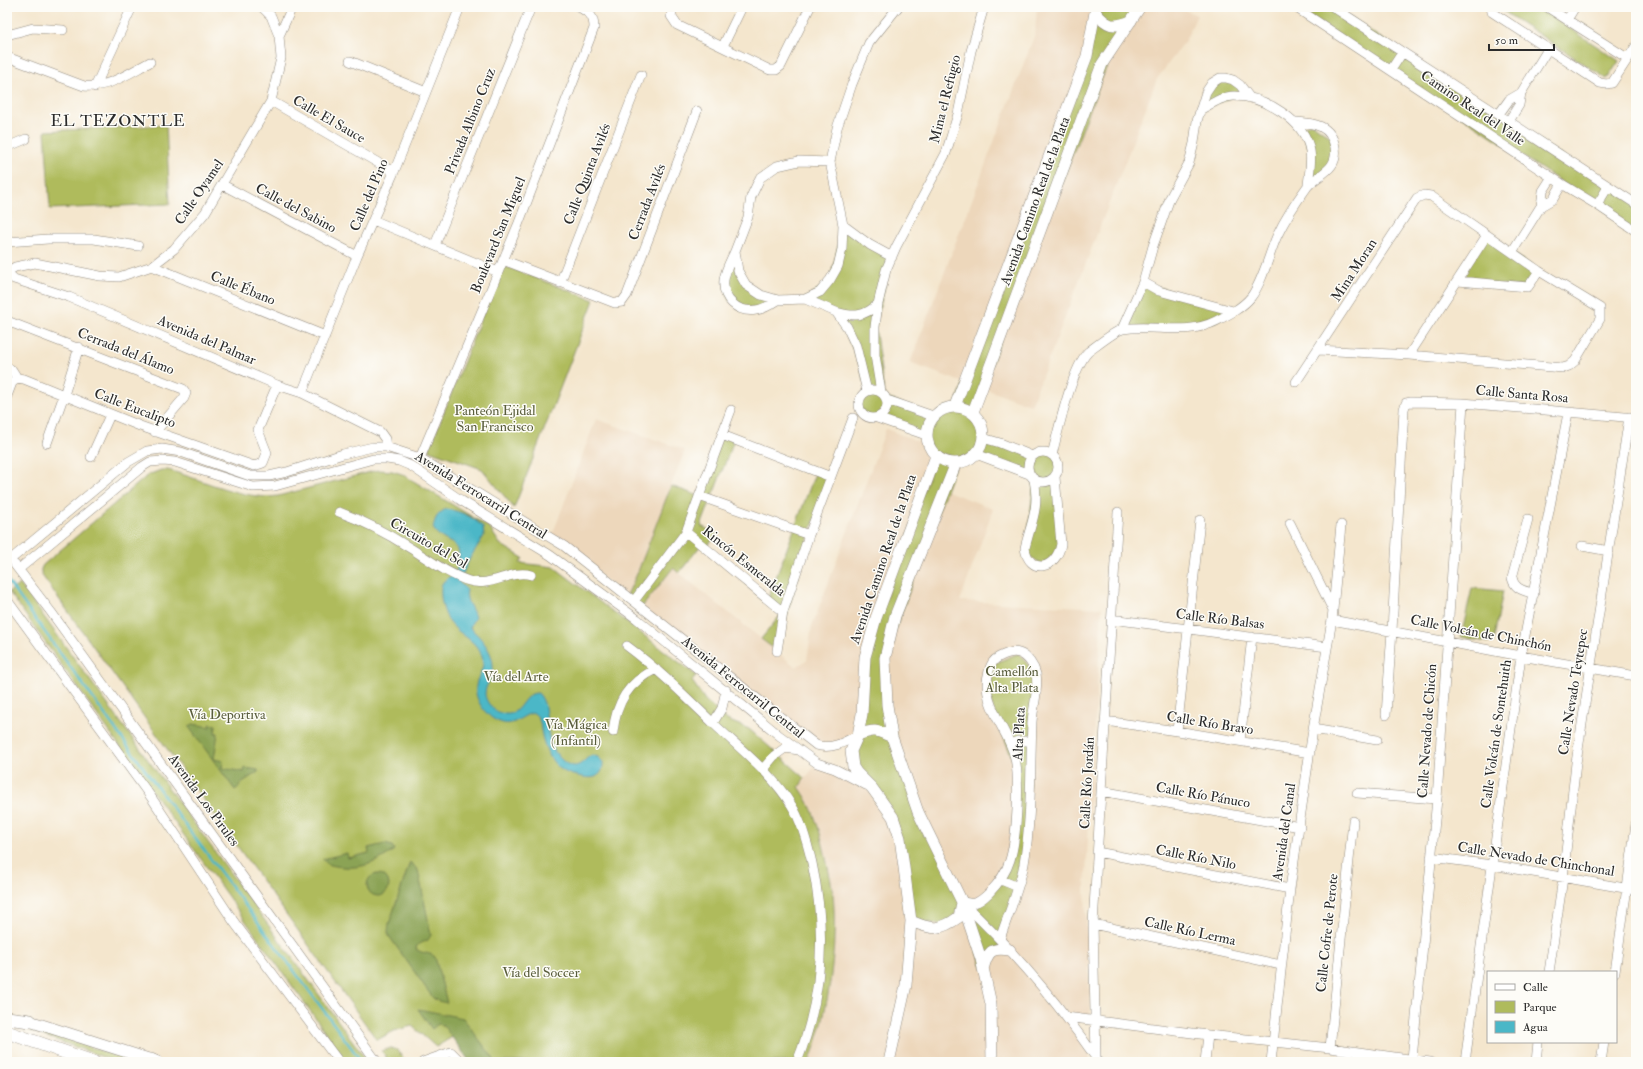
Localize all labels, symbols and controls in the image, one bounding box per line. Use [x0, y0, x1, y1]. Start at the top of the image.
scale bar [1489, 26, 1554, 52]
text: 50 m [1495, 33, 1519, 48]
street label: Mina el Refugio [926, 53, 964, 145]
street label: Privada Albino Cruz [441, 65, 499, 177]
street label: Camino Real del Valle [1418, 67, 1529, 149]
street label: Calle El Sauce [290, 91, 368, 147]
district label: EL TEZONTLE [50, 111, 186, 131]
street label: Avenida Camino Real de la Plata [996, 114, 1074, 289]
street label: Calle Quinta Avilés [560, 121, 614, 227]
street label: Calle Oyamel [171, 156, 228, 229]
street label: Calle del Pino [346, 156, 392, 234]
street label: Cerrada Avilés [625, 161, 669, 243]
street label: Boulevard San Miguel [467, 174, 529, 296]
street label: Calle del Sabino [253, 180, 340, 237]
street label: Mina Moran [1327, 235, 1381, 305]
street label: Calle Ébano [208, 267, 278, 309]
street label: Avenida del Palmar [154, 311, 259, 369]
street label: Cerrada del Álamo [75, 324, 177, 378]
street label: Calle Santa Rosa [1475, 381, 1569, 407]
street label: Calle Eucalipto [91, 385, 179, 432]
park label: Panteón Ejidal San Francisco [454, 402, 536, 435]
street label: Avenida Ferrocarril Central [411, 447, 551, 543]
street label: Avenida Camino Real de la Plata [846, 472, 920, 647]
street label: Circuito del Sol [387, 514, 471, 572]
street label: Rincón Esmeralda [699, 522, 789, 600]
street label: Calle Río Balsas [1175, 605, 1265, 633]
street label: Calle Volcán de Chinchón [1409, 611, 1553, 655]
street label: Calle Nevado Teytepec [1555, 627, 1592, 757]
street label: Avenida Ferrocarril Central [678, 632, 808, 742]
street label: Calle Volcán de Sontehuith [1477, 658, 1515, 810]
park label: Camellón Alta Plata [984, 663, 1039, 696]
street label: Calle Nevado de Chicón [1414, 663, 1440, 799]
park label: Vía del Arte [484, 668, 549, 685]
park label: Vía Deportiva [188, 706, 266, 724]
street label: Alta Plata [1009, 707, 1029, 762]
street label: Calle Río Bravo [1165, 708, 1255, 738]
park label: Vía Mágica (Infantil) [545, 716, 607, 749]
street label: Calle Río Jordán [1076, 736, 1098, 830]
street label: Avenida Los Pirules [164, 750, 243, 850]
street label: Calle Río Pánuco [1154, 778, 1252, 812]
street label: Avenida del Canal [1269, 782, 1299, 883]
street label: Calle Nevado de Chinchonal [1456, 838, 1616, 880]
street label: Calle Río Nilo [1154, 841, 1238, 873]
street label: Calle Cofre de Perote [1312, 873, 1342, 993]
street label: Calle Río Lerma [1143, 913, 1238, 949]
park label: Vía del Soccer [502, 964, 580, 981]
legend [1487, 971, 1617, 1043]
text: Calle [1523, 980, 1548, 995]
text: Parque [1523, 1000, 1557, 1015]
text: Agua [1522, 1020, 1549, 1035]

